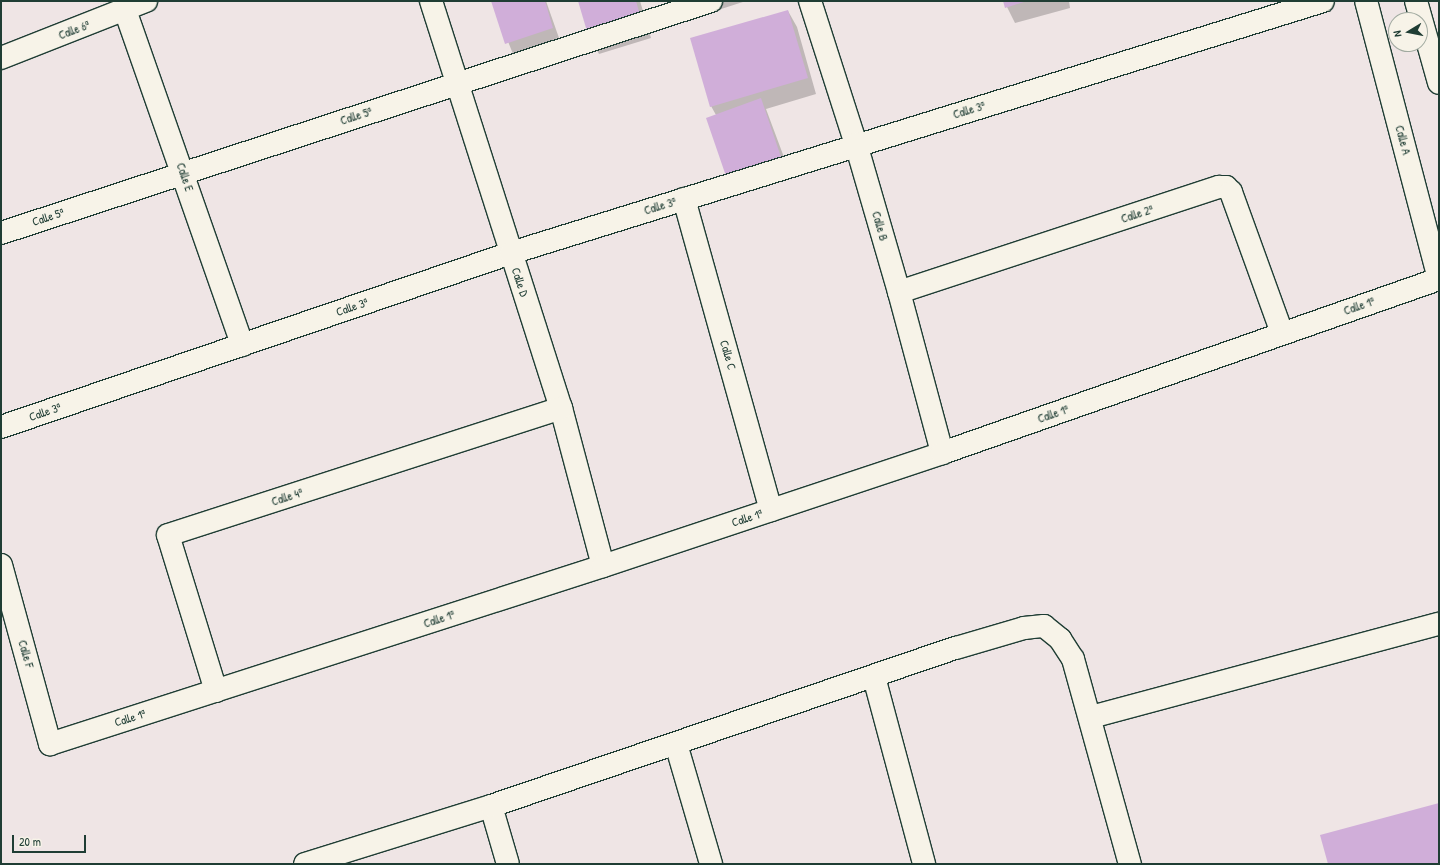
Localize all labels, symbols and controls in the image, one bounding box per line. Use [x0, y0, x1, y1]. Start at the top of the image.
north arrow [1388, 12, 1428, 52]
street label: Calle 6ª [56, 18, 92, 42]
text: N [1390, 30, 1405, 38]
street label: Calle 3ª [951, 98, 987, 122]
street label: Calle 5ª [338, 104, 374, 128]
street label: Calle A [1392, 124, 1414, 156]
street label: Calle E [173, 161, 197, 193]
street label: Calle 3ª [642, 194, 678, 218]
street label: Calle 2ª [1119, 202, 1155, 226]
street label: Calle 5ª [30, 205, 66, 229]
street label: Calle B [869, 210, 891, 242]
street label: Calle D [509, 266, 531, 298]
street label: Calle 1ª [1342, 294, 1376, 318]
street label: Calle 3ª [334, 295, 370, 319]
street label: Calle C [717, 338, 739, 372]
street label: Calle 3ª [27, 400, 63, 424]
street label: Calle 1ª [1036, 402, 1070, 426]
street label: Calle 4ª [270, 485, 304, 509]
street label: Calle 1ª [730, 506, 764, 530]
street label: Calle 1ª [422, 607, 456, 631]
street label: Calle F [15, 638, 37, 670]
street label: Calle 1ª [113, 706, 147, 730]
scale bar [14, 827, 88, 853]
text: 20 m [19, 833, 41, 850]

